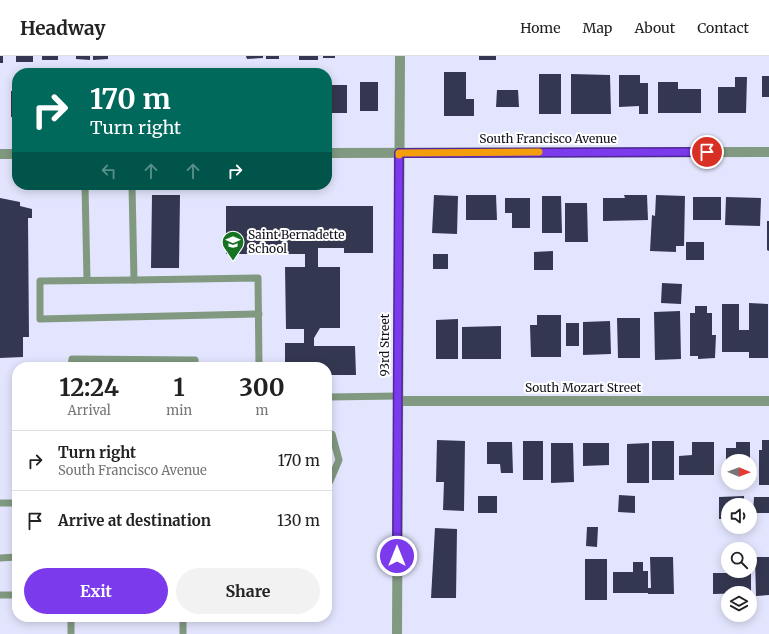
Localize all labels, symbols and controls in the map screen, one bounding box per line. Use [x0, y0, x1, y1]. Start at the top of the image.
text: Headway [20, 16, 106, 40]
text: Home [520, 19, 561, 37]
text: Map [583, 19, 612, 37]
text: About [634, 19, 675, 37]
text: Contact [697, 19, 749, 37]
text: 170 m [90, 81, 171, 117]
icon: right [24, 84, 76, 136]
text: Turn right [90, 116, 181, 139]
street label: South Francisco Avenue [479, 131, 617, 146]
pin [690, 135, 724, 169]
icon: arrive [696, 141, 718, 163]
icon: left [98, 160, 120, 182]
icon: ahead [140, 160, 162, 182]
icon: ahead [182, 160, 204, 182]
icon: right [224, 160, 246, 182]
place label: Saint Bernadette School [248, 227, 345, 256]
school or university icon: Saint Bernadette School [220, 229, 246, 262]
street label: 93rd Street [377, 313, 392, 376]
text: 12:24 [59, 372, 119, 403]
text: 1 [174, 372, 185, 403]
text: 300 [239, 372, 285, 403]
street label: South Mozart Street [525, 380, 641, 395]
text: Arrival [67, 402, 111, 419]
text: min [166, 402, 192, 419]
text: m [256, 402, 268, 419]
text: Turn right [58, 443, 136, 462]
icon: right [24, 450, 46, 472]
text: 170 m [278, 451, 320, 470]
north arrow [721, 454, 757, 490]
map controls [721, 454, 757, 622]
text: South Francisco Avenue [58, 462, 207, 479]
button: sound [721, 498, 757, 534]
icon: arrive [24, 510, 46, 532]
text: Arrive at destination [58, 511, 211, 530]
text: 130 m [277, 511, 320, 530]
position arrow [376, 535, 418, 577]
button: search [721, 542, 757, 578]
button: Exit [24, 568, 168, 614]
button: Share [176, 568, 320, 614]
button: layers [721, 586, 757, 622]

